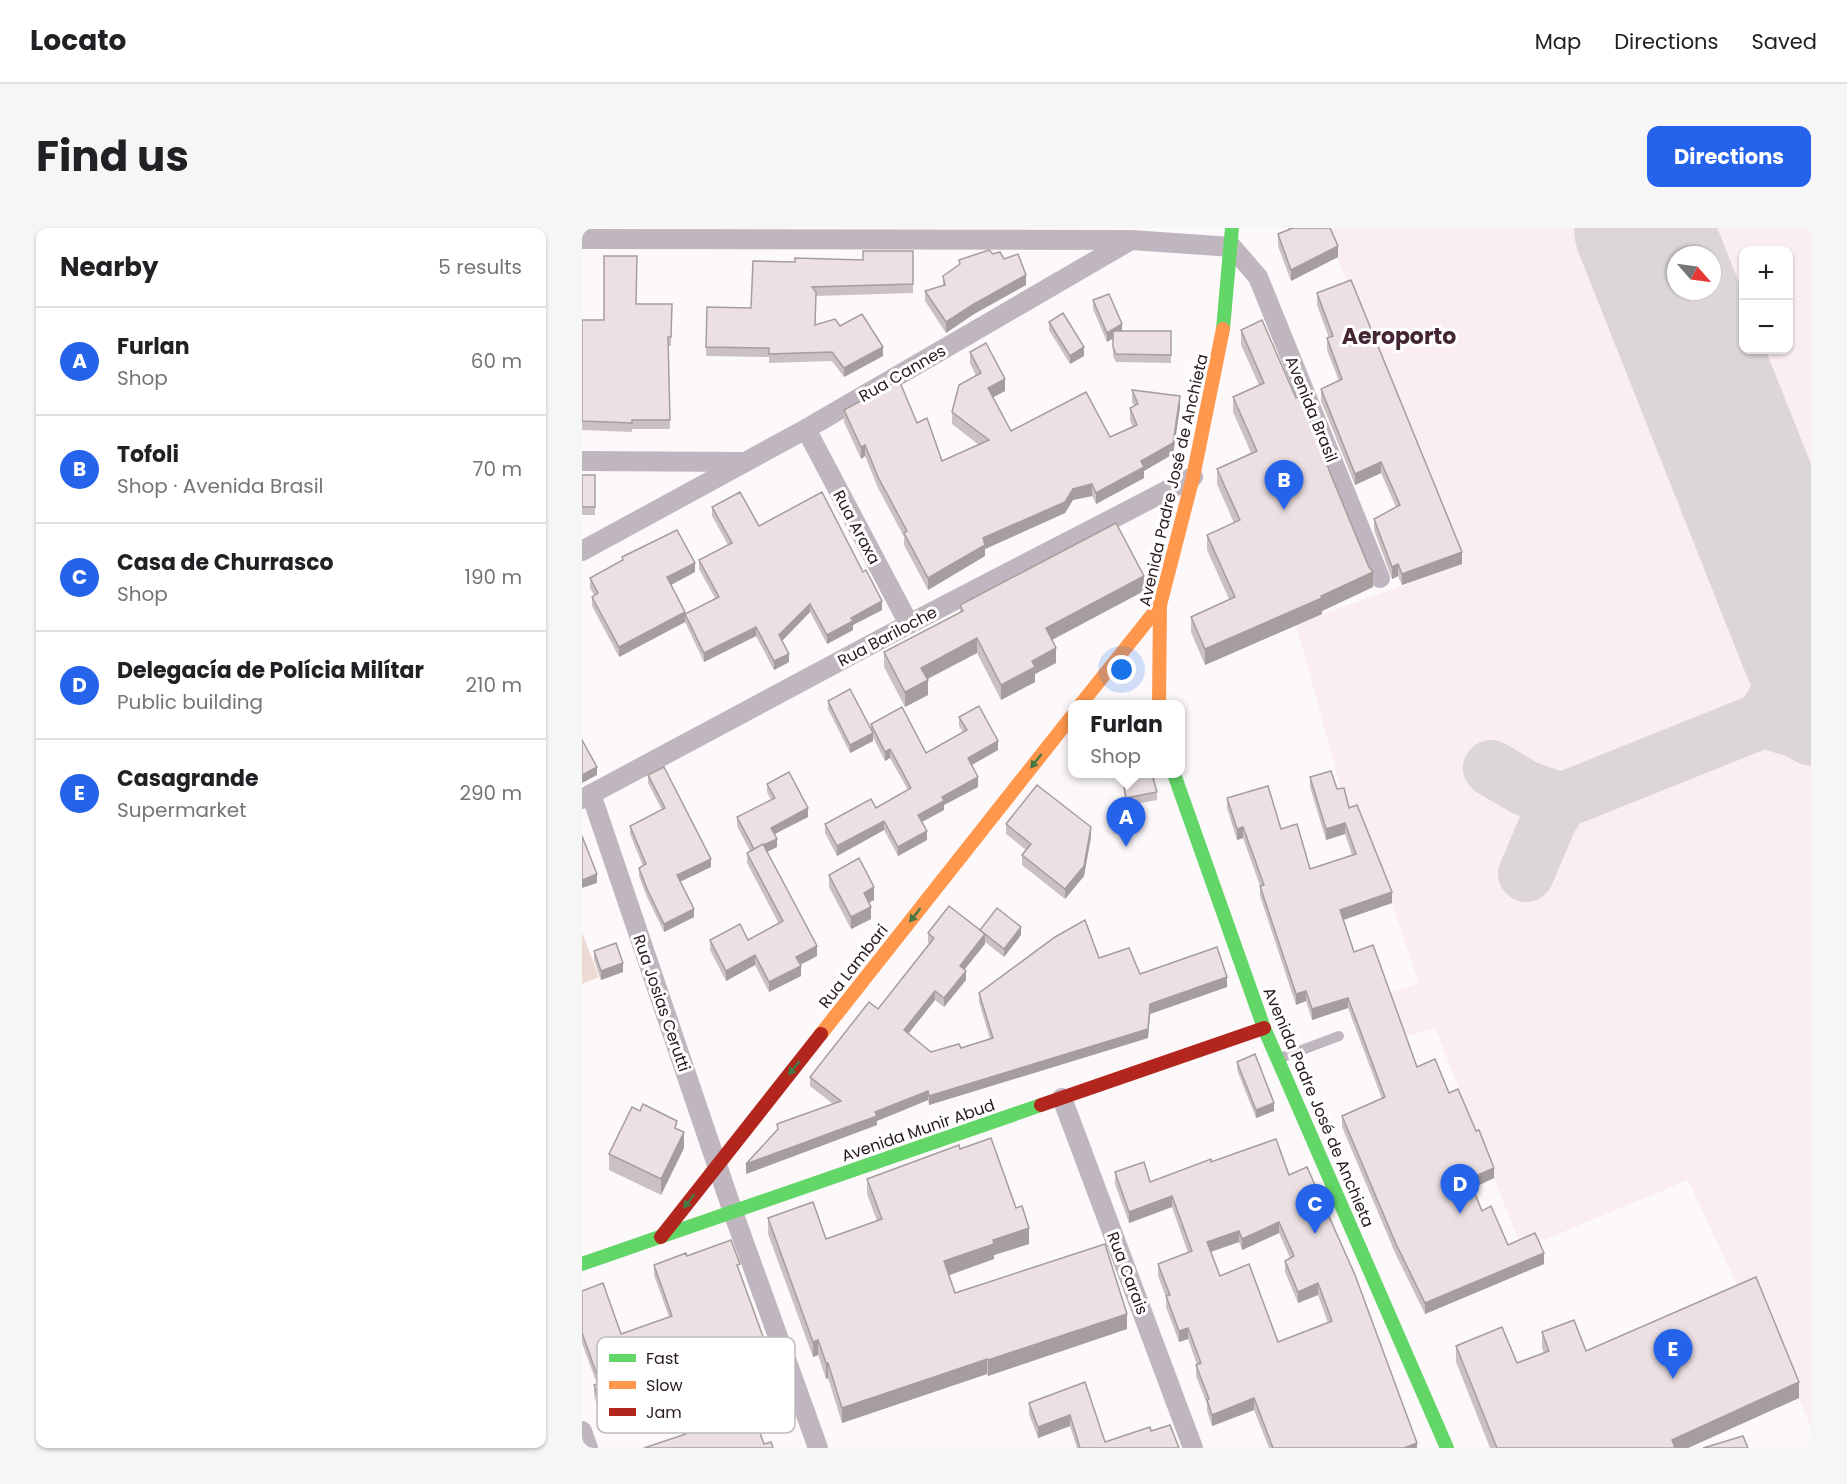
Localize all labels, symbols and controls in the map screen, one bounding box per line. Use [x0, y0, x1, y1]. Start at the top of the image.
text: Locato [30, 21, 126, 60]
text: Map [1535, 27, 1581, 56]
text: Directions [1614, 27, 1718, 56]
text: Saved [1751, 27, 1817, 56]
button: Directions [1647, 126, 1811, 187]
text: Find us [36, 127, 189, 186]
north arrow [1667, 246, 1721, 300]
map controls [1739, 246, 1793, 354]
button: + [1739, 246, 1793, 300]
text: Nearby [60, 249, 158, 285]
text: 5 results [438, 253, 522, 281]
button: − [1739, 300, 1793, 354]
district label: Aeroporto [1342, 321, 1456, 352]
text: Furlan [117, 331, 190, 362]
street label: Rua Cannes [855, 339, 950, 408]
text: A [72, 347, 87, 375]
text: 60 m [471, 347, 522, 375]
street label: Avenida Padre José de Anchieta [1133, 352, 1214, 609]
street label: Avenida Brasil [1280, 353, 1343, 466]
text: Shop [117, 364, 168, 392]
text: Tofoli [117, 439, 179, 470]
text: B [73, 455, 86, 483]
text: 70 m [473, 455, 522, 483]
pin: B [1264, 460, 1304, 510]
text: Shop · Avenida Brasil [117, 472, 324, 500]
street label: Rua Araxa [827, 486, 886, 568]
text: Casa de Churrasco [117, 547, 334, 578]
text: C [72, 563, 87, 591]
text: 190 m [465, 563, 522, 591]
text: Shop [117, 580, 168, 608]
street label: Rua Bariloche [833, 601, 941, 672]
text: Delegacía de Polícia Milítar [117, 655, 424, 686]
your location [1107, 655, 1136, 684]
text: D [72, 671, 87, 699]
text: 210 m [466, 671, 522, 699]
text: Public building [117, 688, 263, 716]
popup [1068, 700, 1185, 778]
text: Furlan [1090, 709, 1163, 740]
text: Shop [1090, 742, 1141, 770]
one-way arrow [1030, 754, 1042, 769]
text: Casagrande [117, 763, 259, 794]
text: E [74, 779, 85, 807]
text: 290 m [459, 779, 522, 807]
text: Supermarket [117, 796, 246, 824]
pin: A [1106, 798, 1146, 847]
one-way arrow [910, 907, 922, 922]
street label: Rua Lambari [813, 920, 893, 1013]
street label: Rua Josias Cerutti [627, 932, 696, 1075]
street label: Avenida Padre José de Anchieta [1257, 984, 1380, 1231]
one-way arrow [789, 1060, 801, 1075]
street label: Avenida Munir Abud [838, 1093, 998, 1168]
pin: D [1440, 1164, 1480, 1214]
pin: C [1296, 1184, 1334, 1234]
one-way arrow [684, 1194, 696, 1209]
street label: Rua Carais [1101, 1228, 1154, 1318]
pin: E [1654, 1330, 1692, 1379]
legend [597, 1337, 795, 1433]
text: Fast [646, 1347, 679, 1370]
text: Slow [646, 1374, 683, 1397]
text: Jam [646, 1401, 682, 1424]

